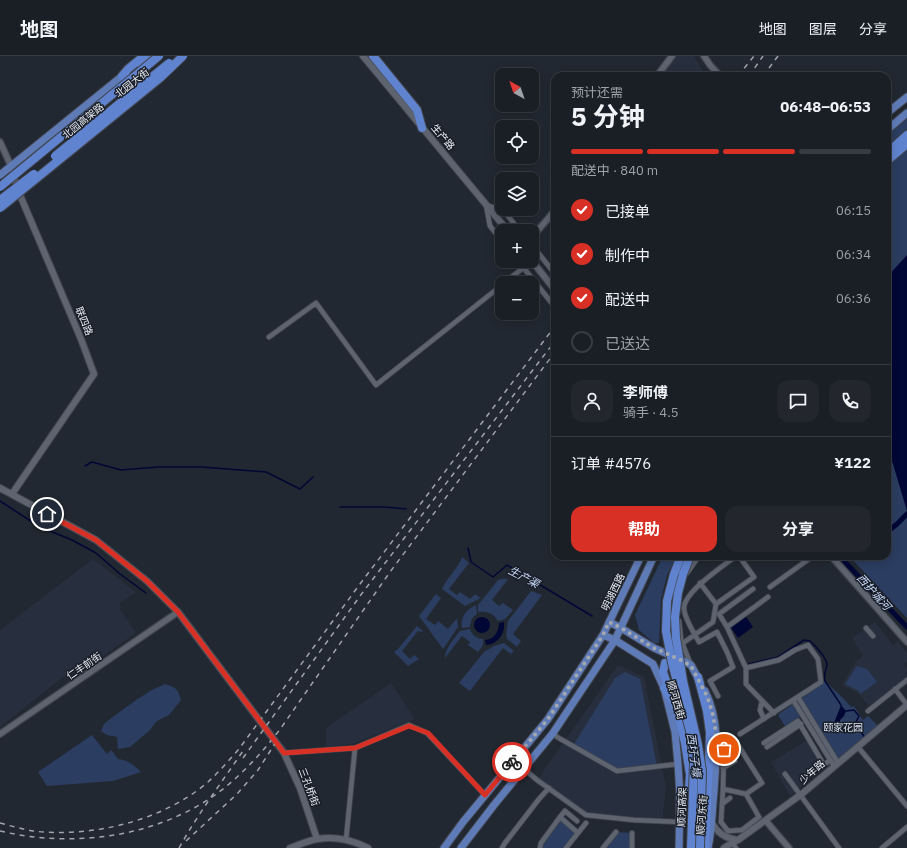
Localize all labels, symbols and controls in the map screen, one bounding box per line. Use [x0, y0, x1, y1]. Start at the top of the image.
text: 地图 [20, 17, 58, 41]
text: 地图 [759, 20, 787, 38]
text: 图层 [809, 20, 837, 38]
text: 分享 [859, 20, 887, 38]
street label: 北园大街 [112, 66, 152, 100]
north arrow [495, 68, 539, 112]
map controls [495, 68, 539, 320]
text: 预计还需 [571, 84, 623, 101]
text: 06:48–06:53 [780, 97, 871, 116]
text: 5 分钟 [571, 99, 645, 133]
street label: 北园高架路 [59, 100, 107, 142]
button: locate [495, 120, 539, 164]
street label: 生产路 [428, 121, 458, 153]
text: 配送中 · 840 m [571, 162, 658, 179]
button: layers [495, 172, 539, 216]
icon: check [571, 199, 593, 221]
text: 已接单 [605, 202, 650, 221]
text: 06:15 [836, 202, 871, 219]
button: + [495, 224, 539, 268]
icon: check [571, 243, 593, 265]
text: 制作中 [605, 246, 650, 265]
text: 06:34 [836, 246, 871, 263]
button: − [495, 276, 539, 320]
icon: check [571, 287, 593, 309]
text: 配送中 [605, 290, 650, 309]
text: 06:36 [836, 290, 871, 307]
street label: 联四路 [72, 305, 96, 337]
text: 已送达 [605, 334, 650, 353]
button: person [571, 380, 613, 422]
button: chat [777, 380, 819, 422]
button: phone [829, 380, 871, 422]
text: 李师傅 [623, 383, 668, 402]
text: 骑手 · 4.5 [623, 404, 679, 421]
text: ¥122 [834, 453, 871, 472]
text: 订单 #4576 [571, 454, 651, 473]
pin [30, 497, 64, 531]
icon: home [36, 503, 58, 525]
button: 帮助 [571, 506, 717, 552]
button: 分享 [725, 506, 871, 552]
water label: 生产渠 [506, 563, 544, 592]
street label: 明湖西路 [598, 571, 628, 613]
water label: 西护城河 [854, 571, 895, 615]
street label: 仁丰前街 [64, 649, 104, 683]
street label: 顺河西街 [664, 679, 688, 721]
park label: 颐家花园 [823, 721, 863, 734]
water label: 西圩子壕 [684, 732, 704, 780]
pin [707, 732, 741, 766]
icon: bag [713, 738, 735, 760]
courier [492, 742, 532, 782]
icon: bike [501, 751, 523, 773]
street label: 少年路 [796, 757, 828, 787]
street label: 三孔桥街 [296, 766, 322, 808]
street label: 顺河高架 [675, 787, 689, 827]
street label: 顺河东街 [694, 795, 710, 835]

